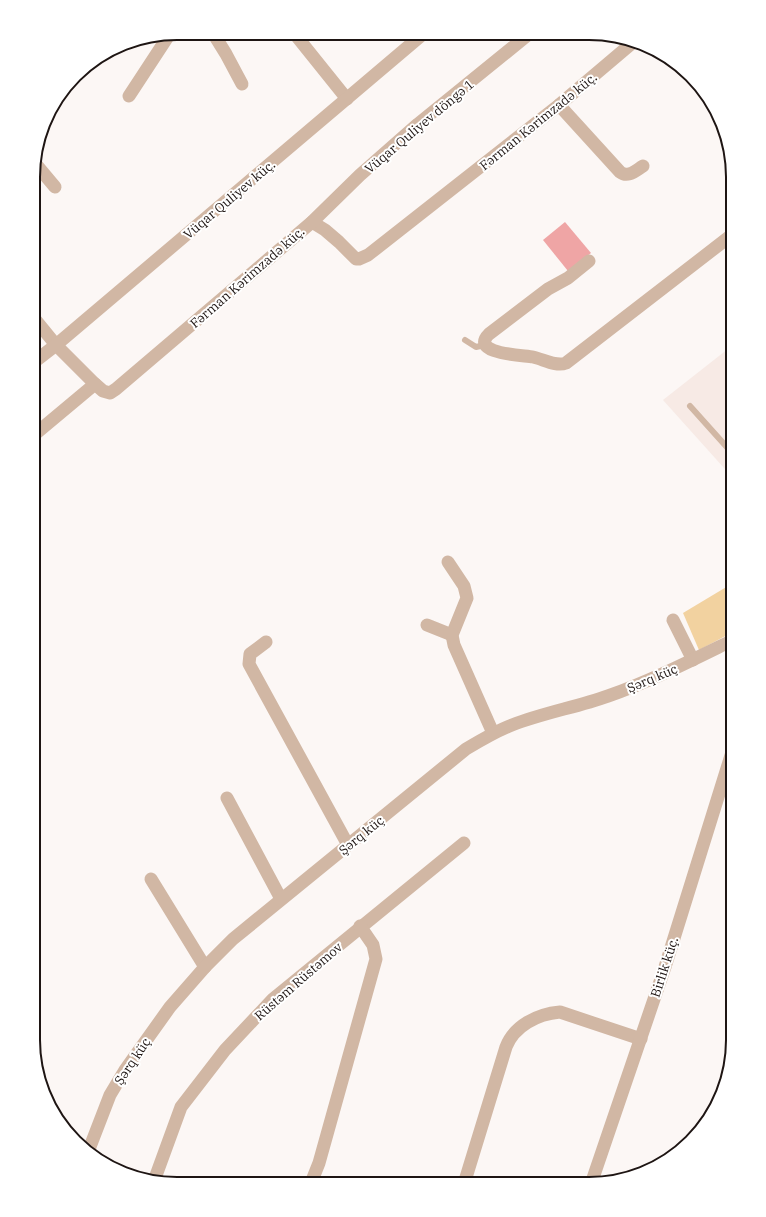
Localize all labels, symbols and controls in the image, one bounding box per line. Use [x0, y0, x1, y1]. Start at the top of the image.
street label: Fərman Kərimzadə küç. [476, 69, 600, 174]
street label: Vüqar Quliyev döngə 1 [361, 76, 477, 177]
street label: Vüqar Quliyev küç. [180, 156, 279, 243]
street label: Fərman Kərimzadə küç. [187, 223, 308, 332]
street label: Şərq küç [624, 660, 680, 697]
street label: Şərq küç [335, 812, 388, 859]
street label: Birlik küç. [647, 935, 682, 1000]
street label: Rüstəm Rüstəmov [251, 939, 346, 1024]
street label: Şərq küç [110, 1034, 155, 1088]

